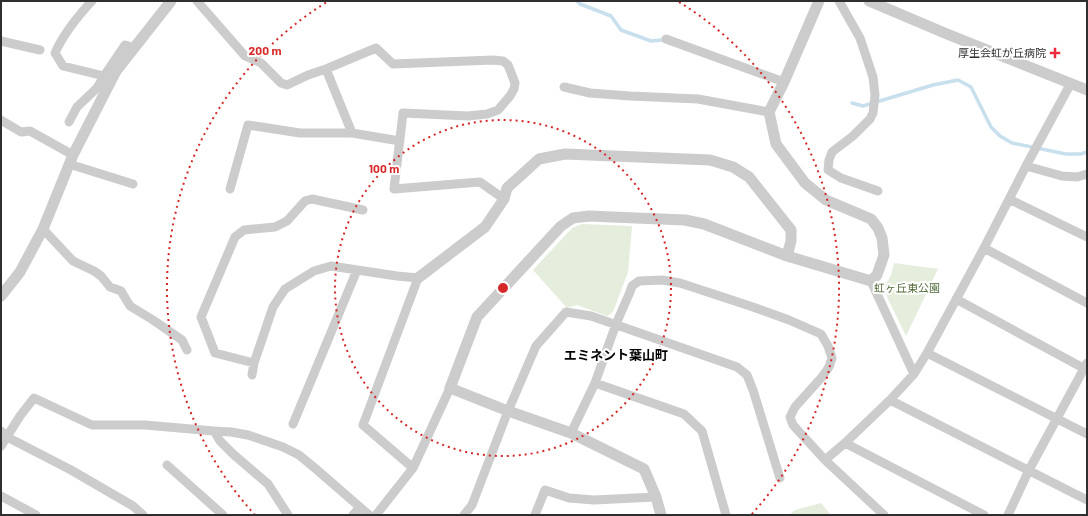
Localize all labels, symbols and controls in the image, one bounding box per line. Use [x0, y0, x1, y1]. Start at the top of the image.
text: 200 m [249, 43, 281, 57]
place label: 厚生会虹が丘病院 [958, 46, 1046, 59]
marker: 厚生会虹が丘病院 [1049, 47, 1061, 59]
text: 100 m [369, 161, 399, 175]
centre of rings [496, 281, 510, 295]
park label: 虹ヶ丘東公園 [874, 281, 940, 294]
district label: エミネント葉山町 [564, 347, 668, 363]

